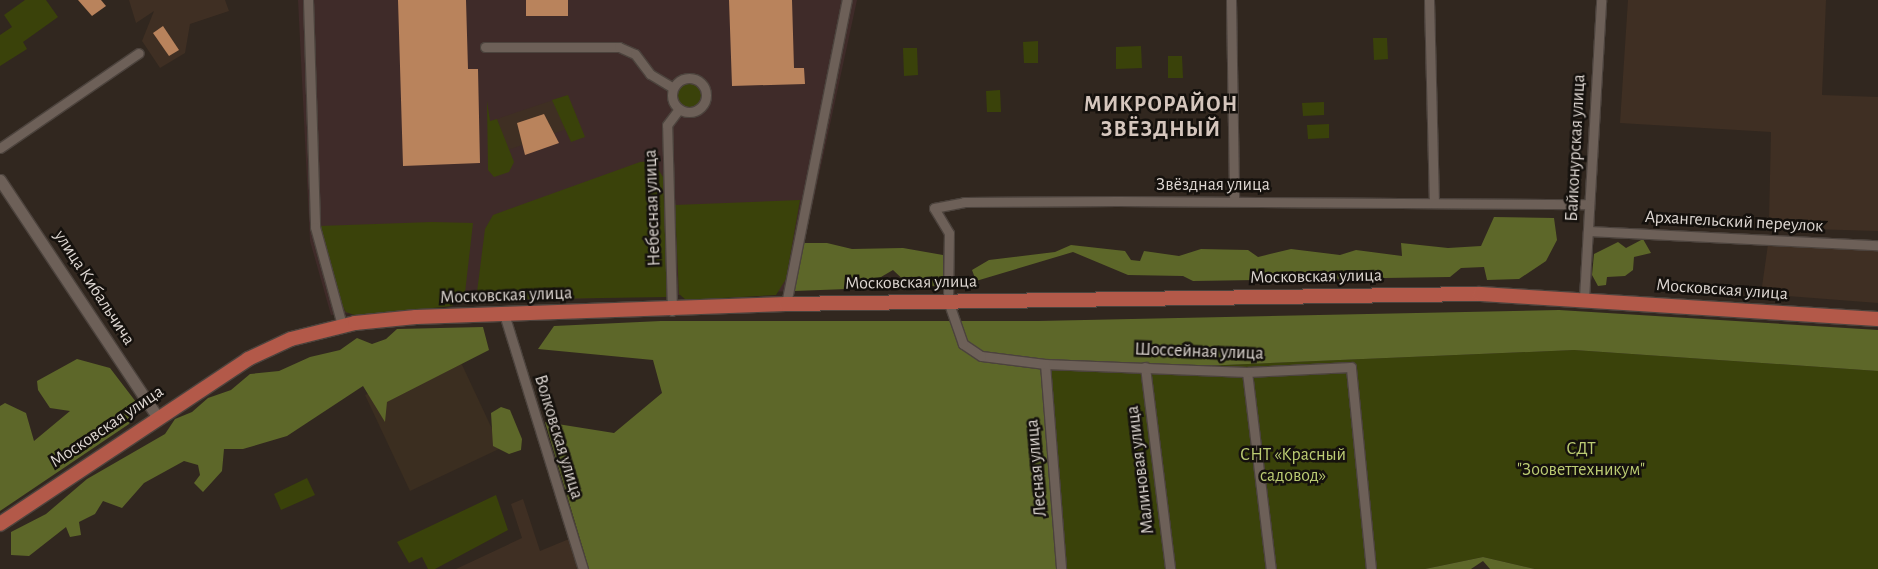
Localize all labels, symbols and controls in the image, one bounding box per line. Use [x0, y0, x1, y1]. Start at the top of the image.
street label: Байконурская улица [1561, 74, 1591, 222]
district label: МИКРОРАЙОН ЗВЁЗДНЫЙ [1082, 91, 1240, 142]
street label: Небесная улица [640, 149, 666, 267]
street label: Звёздная улица [1156, 174, 1270, 196]
street label: Архангельский переулок [1644, 207, 1824, 237]
street label: улица Кибальчича [49, 226, 139, 350]
street label: Московская улица [1250, 265, 1382, 289]
street label: Московская улица [845, 271, 977, 295]
street label: Московская улица [1655, 275, 1789, 305]
street label: Московская улица [439, 283, 573, 309]
street label: Шоссейная улица [1134, 339, 1264, 365]
street label: Волковская улица [529, 372, 587, 502]
street label: Московская улица [46, 381, 168, 473]
street label: Малиновая улица [1122, 405, 1160, 535]
street label: Лесная улица [1022, 418, 1052, 518]
park label: СДТ "Зооветтехникум" [1517, 439, 1645, 482]
park label: СНТ «Красный садовод» [1240, 445, 1346, 488]

